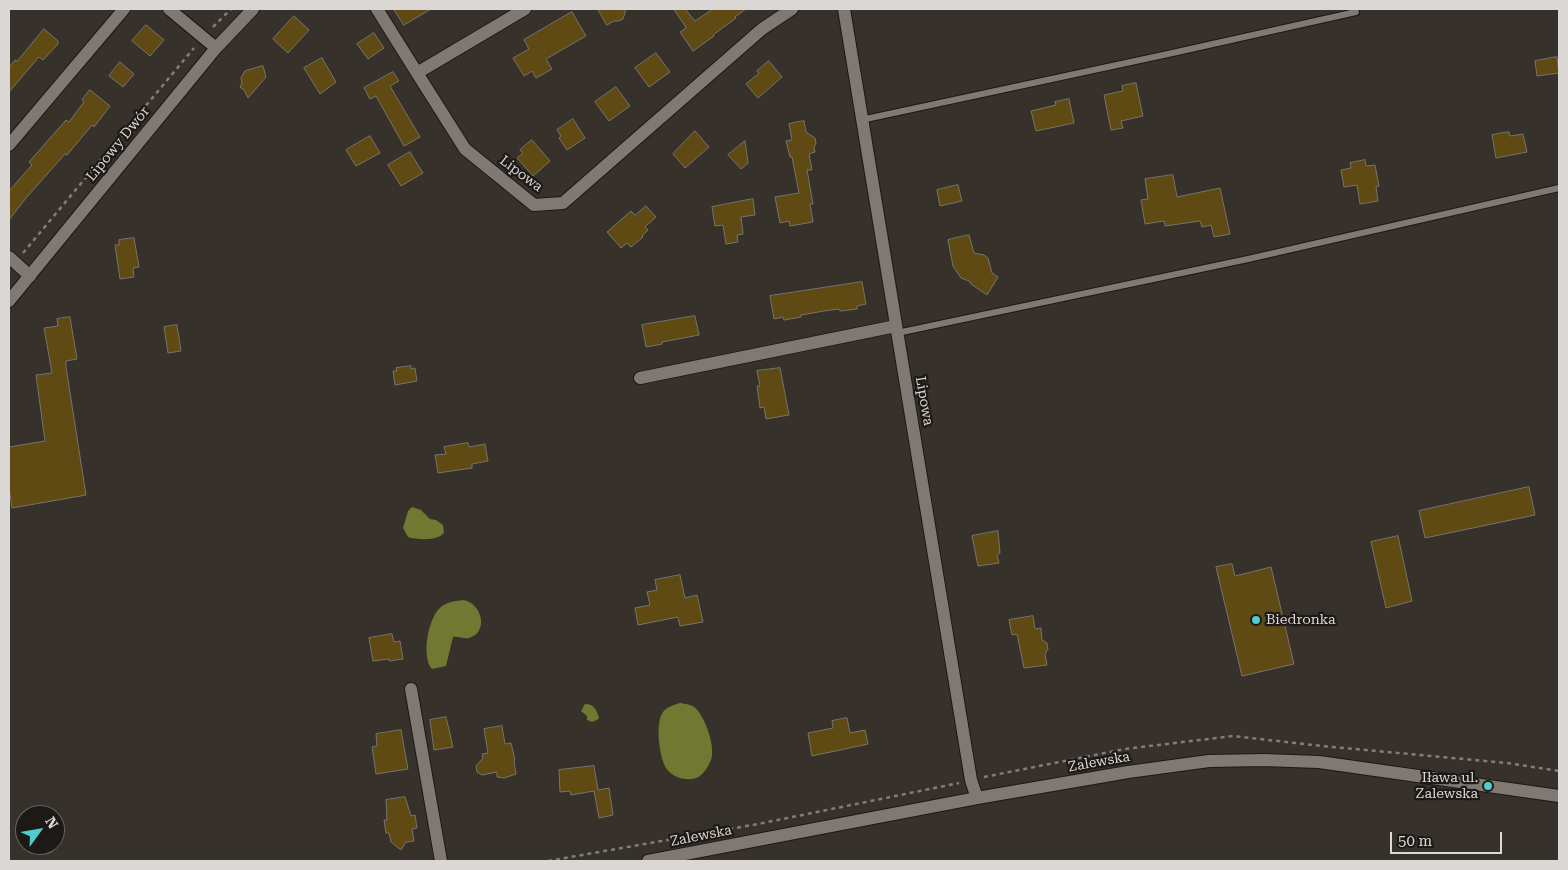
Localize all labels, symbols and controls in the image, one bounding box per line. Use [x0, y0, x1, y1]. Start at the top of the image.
street label: Lipowy Dwór [83, 103, 153, 185]
street label: Lipowa [496, 152, 546, 196]
street label: Lipowa [911, 375, 937, 427]
place label: Biedronka [1266, 612, 1336, 628]
marker: Biedronka [1250, 614, 1262, 626]
street label: Zalewska [1067, 748, 1131, 776]
place label: Iława ul. Zalewska [1416, 770, 1478, 802]
marker: Iława ul. Zalewska [1482, 780, 1494, 792]
north arrow [15, 805, 65, 855]
text: N [42, 814, 62, 831]
street label: Zalewska [669, 822, 733, 850]
scale bar [1393, 822, 1506, 854]
text: 50 m [1398, 832, 1432, 850]

